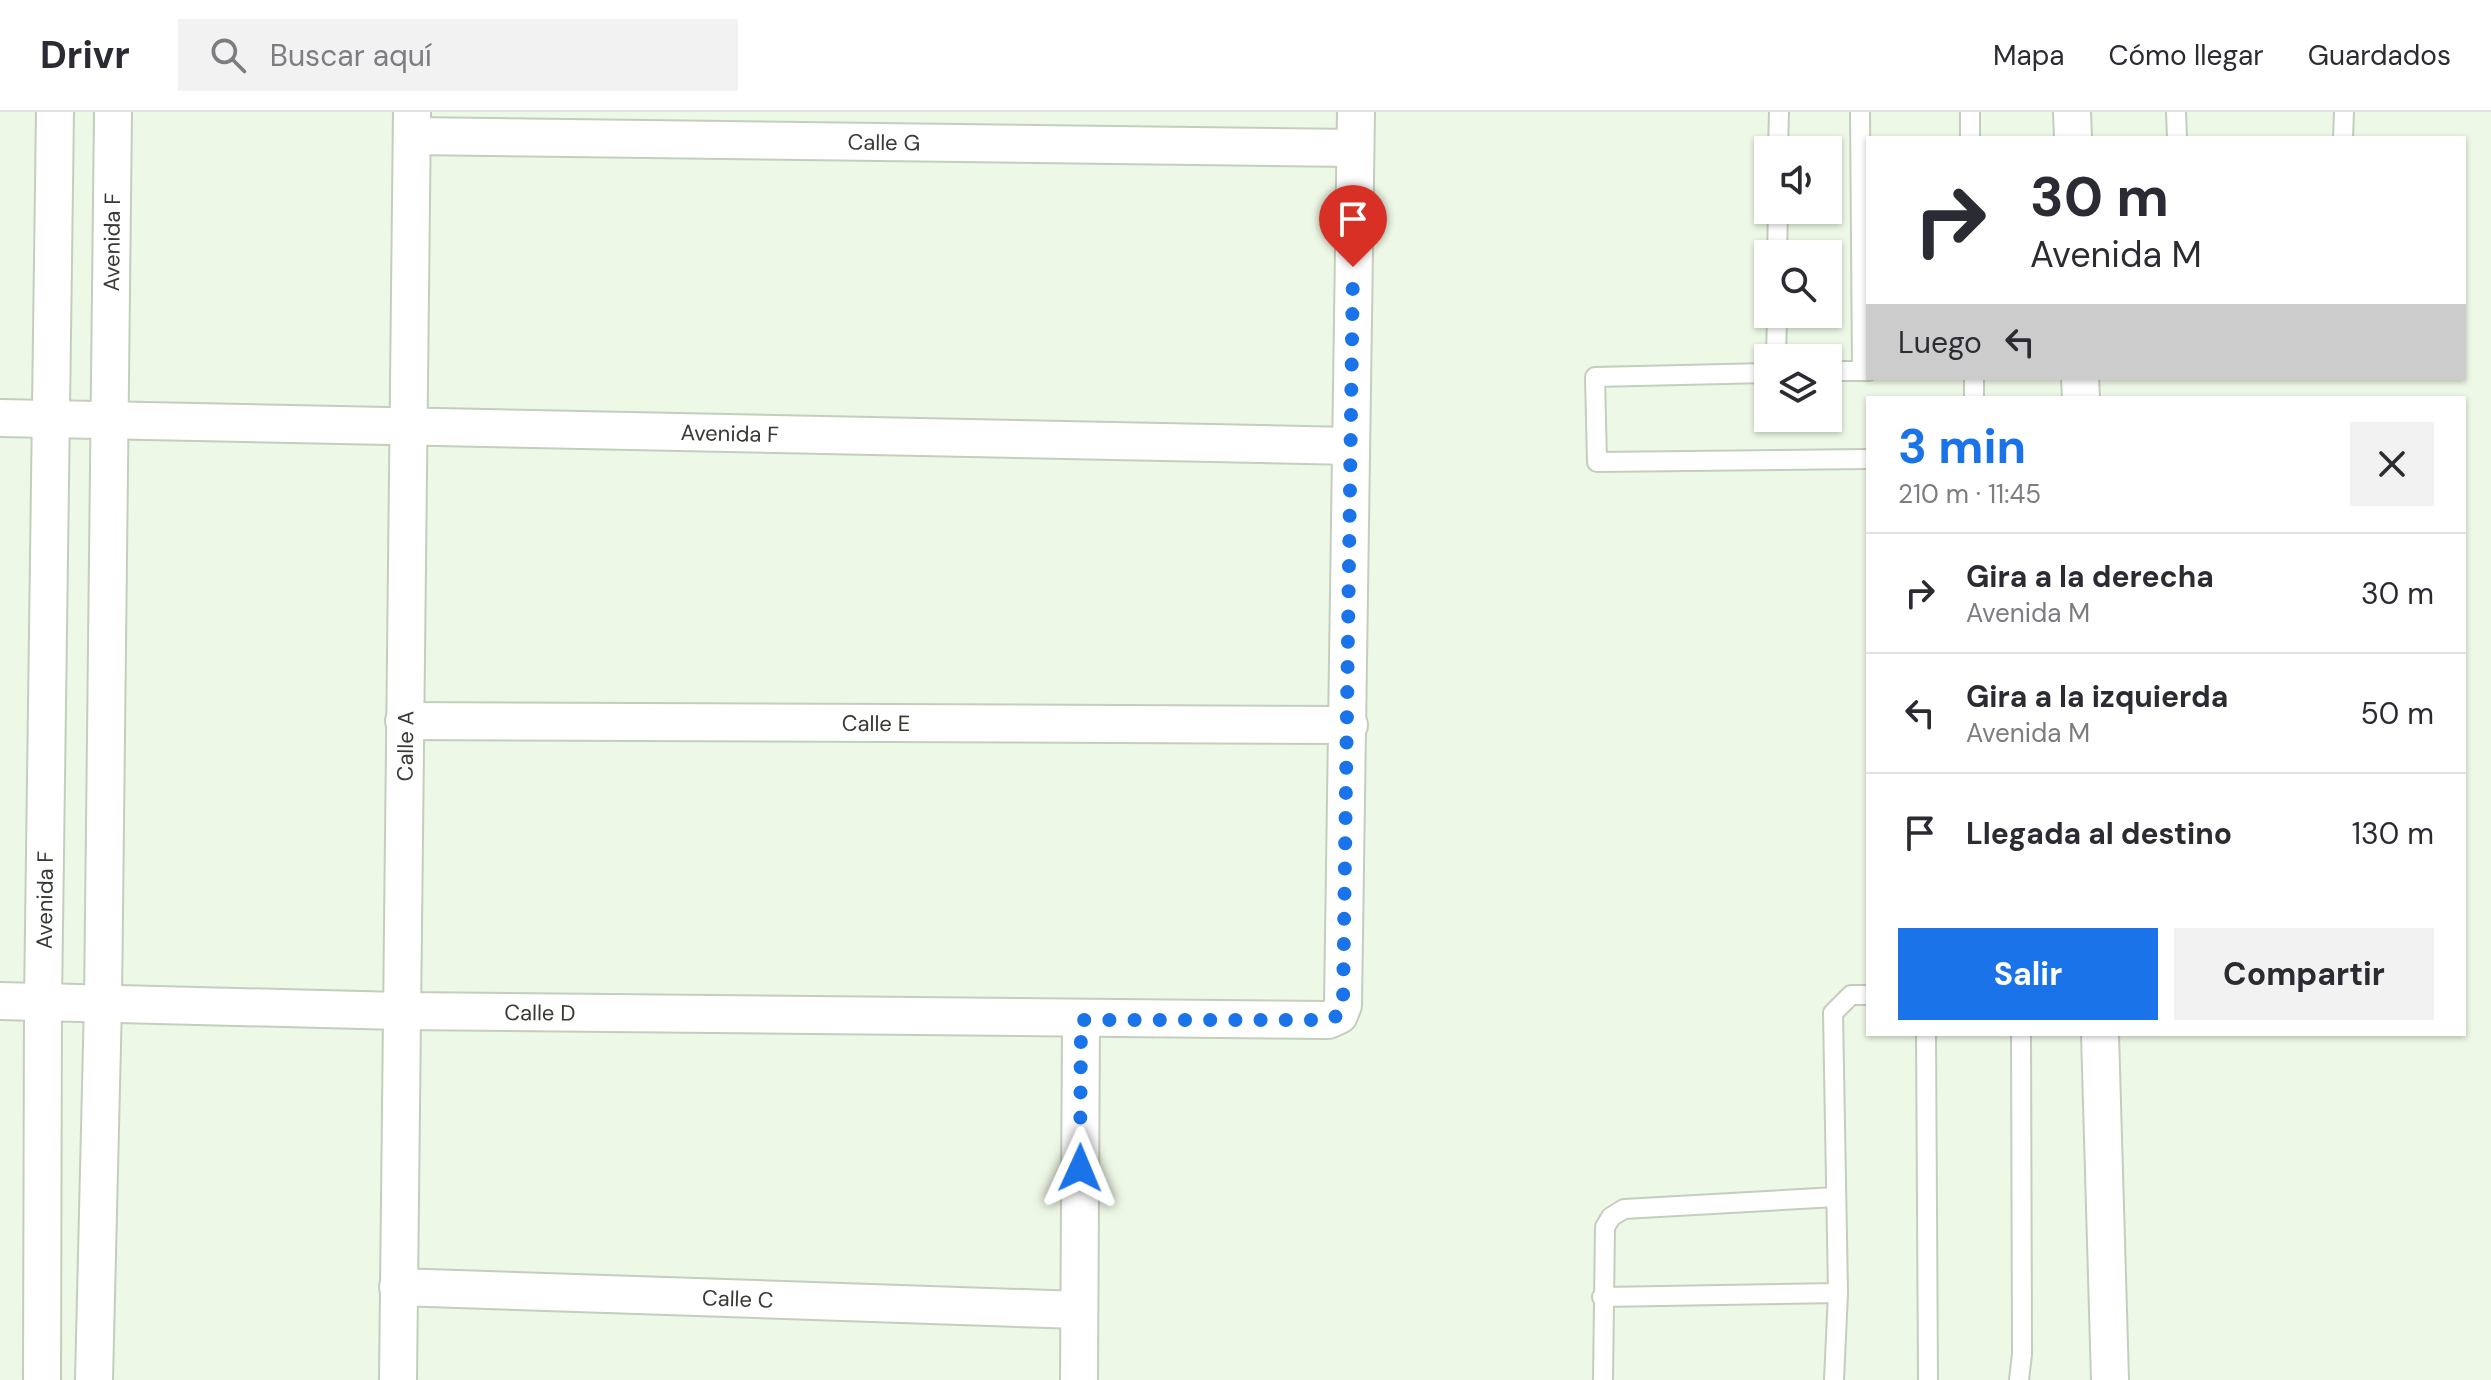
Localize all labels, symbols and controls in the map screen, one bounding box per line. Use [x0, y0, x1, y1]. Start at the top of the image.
search box [178, 19, 738, 91]
text: Drivr [40, 30, 130, 80]
icon: search [206, 33, 250, 77]
text: Buscar aquí [270, 36, 432, 75]
text: Mapa [1993, 37, 2064, 74]
text: Cómo llegar [2108, 37, 2264, 74]
text: Guardados [2308, 37, 2451, 74]
street label: Calle G [847, 128, 920, 157]
map controls [1754, 136, 1842, 432]
button: sound [1754, 136, 1842, 224]
text: 30 m [2030, 160, 2169, 233]
icon: right [1898, 168, 2002, 272]
pin [1319, 185, 1387, 267]
street label: Avenida F [97, 193, 127, 292]
icon: arrive [1331, 197, 1375, 241]
text: Avenida M [2030, 231, 2202, 278]
button: search [1754, 240, 1842, 328]
icon: left [1998, 320, 2042, 364]
text: Luego [1898, 323, 1982, 362]
button: layers [1754, 344, 1842, 432]
text: 3 min [1898, 415, 2026, 478]
street label: Avenida F [680, 418, 780, 449]
button: close [2350, 422, 2434, 506]
text: 210 m · 11:45 [1898, 477, 2041, 511]
text: Gira a la derecha [1966, 557, 2214, 596]
icon: right [1898, 571, 1942, 615]
text: 30 m [2361, 574, 2434, 613]
text: Avenida M [1966, 596, 2090, 630]
text: Gira a la izquierda [1966, 677, 2228, 716]
icon: left [1898, 691, 1942, 735]
text: 50 m [2360, 694, 2434, 733]
street label: Calle E [842, 709, 910, 738]
street label: Calle A [391, 711, 420, 781]
text: Avenida M [1966, 716, 2090, 750]
icon: arrive [1898, 811, 1942, 855]
text: Llegada al destino [1966, 814, 2232, 853]
text: 130 m [2352, 814, 2434, 853]
street label: Avenida F [30, 850, 60, 949]
button: Salir [1898, 928, 2158, 1020]
button: Compartir [2174, 928, 2434, 1020]
street label: Calle D [504, 998, 576, 1028]
position arrow [1038, 1126, 1122, 1210]
street label: Calle C [701, 1283, 774, 1315]

